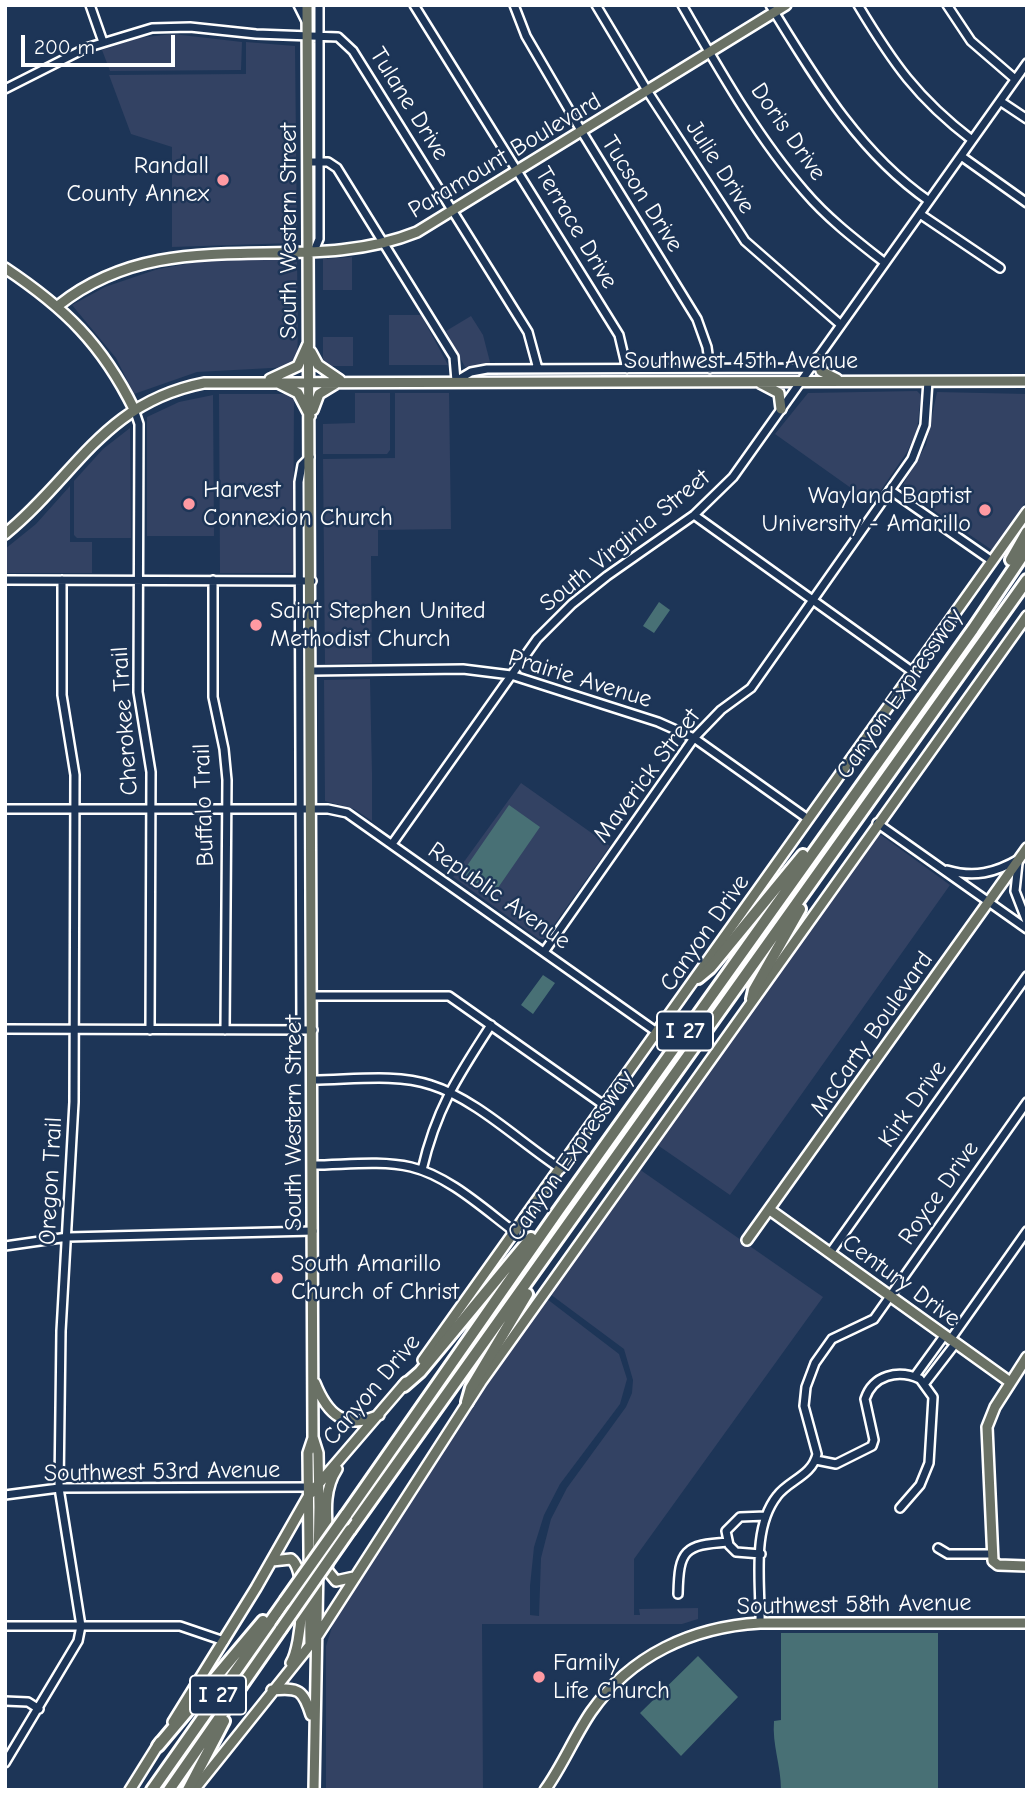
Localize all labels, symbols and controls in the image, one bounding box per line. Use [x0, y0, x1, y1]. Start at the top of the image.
scale bar [24, 21, 178, 65]
text: 200 m [34, 35, 95, 59]
street label: Tulane Drive [363, 42, 455, 166]
street label: Doris Drive [744, 78, 832, 186]
street label: Paramount Boulevard [403, 87, 607, 225]
street label: Julie Drive [679, 115, 761, 219]
street label: South Western Street [275, 123, 303, 339]
street label: Tucson Drive [595, 130, 689, 258]
place label: Randall County Annex [67, 152, 209, 208]
street label: Terrace Drive [528, 162, 624, 294]
marker: Randall County Annex [215, 172, 231, 188]
street label: Southwest 45th Avenue [624, 347, 858, 375]
street label: South Virginia Street [534, 464, 716, 618]
place label: Harvest Connexion Church [203, 476, 393, 532]
place label: Wayland Baptist University - Amarillo [762, 482, 971, 538]
marker: Harvest Connexion Church [181, 496, 197, 512]
marker: Wayland Baptist University - Amarillo [977, 502, 993, 518]
place label: Saint Stephen United Methodist Church [270, 597, 486, 653]
street label: Canyon Expressway [830, 603, 970, 785]
marker: Saint Stephen United Methodist Church [248, 617, 264, 633]
street label: Prairie Avenue [505, 644, 655, 714]
street label: Cherokee Trail [105, 646, 145, 796]
street label: Maverick Street [587, 703, 707, 849]
street label: Buffalo Trail [187, 743, 221, 867]
street label: Republic Avenue [422, 836, 576, 956]
street label: Canyon Drive [654, 869, 756, 997]
street label: McCarty Boulevard [804, 946, 940, 1122]
road number: I 27 [657, 1012, 713, 1050]
street label: South Western Street [280, 1015, 308, 1231]
street label: Kirk Drive [873, 1055, 953, 1153]
street label: Canyon Expressway [501, 1065, 641, 1247]
street label: Oregon Trail [33, 1116, 69, 1246]
street label: Royce Drive [893, 1136, 985, 1250]
street label: Century Drive [836, 1228, 966, 1334]
place label: South Amarillo Church of Christ [291, 1250, 459, 1306]
marker: South Amarillo Church of Christ [269, 1270, 285, 1286]
street label: Canyon Drive [317, 1329, 427, 1451]
street label: Southwest 53rd Avenue [44, 1456, 280, 1488]
street label: Southwest 58th Avenue [736, 1589, 972, 1621]
place label: Family Life Church [553, 1649, 670, 1705]
marker: Family Life Church [531, 1669, 547, 1685]
road number: I 27 [190, 1676, 246, 1714]

